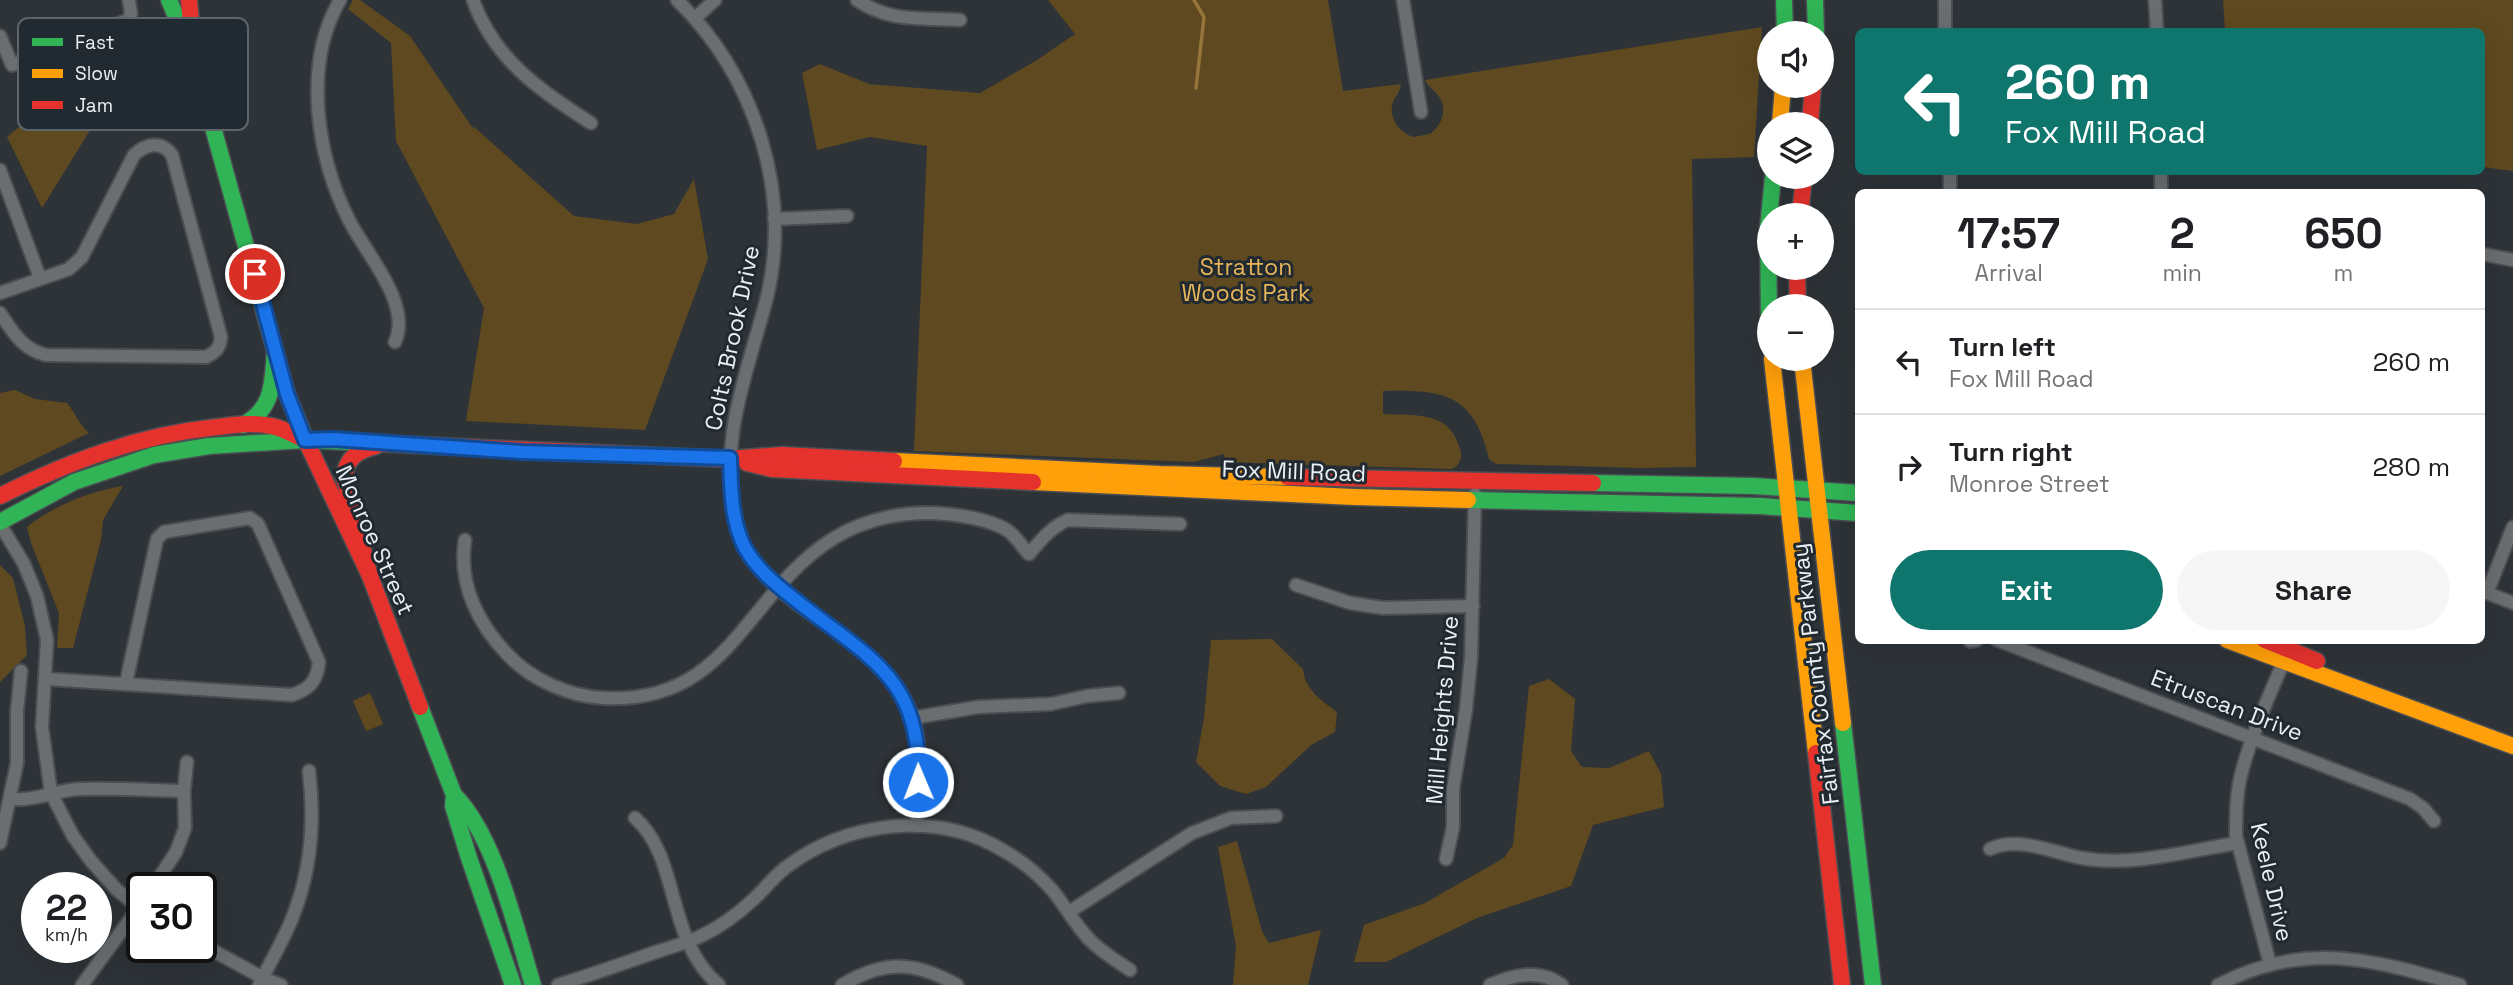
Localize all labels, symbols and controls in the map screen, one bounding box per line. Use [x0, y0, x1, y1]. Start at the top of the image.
legend [18, 18, 248, 130]
map controls [1757, 21, 1834, 371]
button: sound [1757, 21, 1834, 98]
text: Fast [75, 30, 115, 55]
text: 260 m [2005, 51, 2150, 113]
icon: left [1890, 56, 1981, 147]
text: Slow [75, 61, 118, 86]
text: Jam [75, 93, 113, 118]
button: layers [1757, 112, 1834, 189]
text: Fox Mill Road [2005, 112, 2206, 152]
button: + [1757, 203, 1834, 280]
text: 17:57 [1957, 207, 2060, 260]
text: 2 [2170, 207, 2195, 260]
text: 650 [2304, 207, 2383, 260]
street label: Colts Brook Drive [698, 243, 766, 433]
pin [225, 244, 285, 304]
park label: Stratton Woods Park [1182, 252, 1310, 308]
icon: arrive [236, 255, 274, 293]
text: Arrival [1975, 258, 2043, 288]
text: min [2162, 258, 2202, 288]
text: m [2334, 258, 2353, 288]
button: − [1757, 294, 1834, 371]
text: Turn left [1949, 330, 2056, 364]
icon: left [1890, 343, 1928, 381]
text: 260 m [2373, 345, 2450, 379]
text: Fox Mill Road [1949, 364, 2093, 394]
text: Turn right [1949, 435, 2073, 469]
icon: right [1890, 448, 1928, 486]
text: 280 m [2372, 450, 2450, 484]
street label: Fox Mill Road [1221, 453, 1367, 489]
street label: Monroe Street [329, 461, 421, 619]
text: Monroe Street [1949, 469, 2110, 499]
street label: Fairfax County Parkway [1784, 542, 1846, 806]
button: Exit [1890, 550, 2163, 630]
button: Share [2177, 550, 2450, 630]
street label: Mill Heights Drive [1419, 614, 1465, 806]
street label: Etruscan Drive [2147, 662, 2307, 748]
position arrow [881, 745, 955, 819]
street label: Keele Drive [2244, 820, 2300, 944]
speed limit sign: 30 [126, 872, 217, 963]
text: 22 [46, 886, 87, 930]
text: km/h [45, 923, 88, 946]

